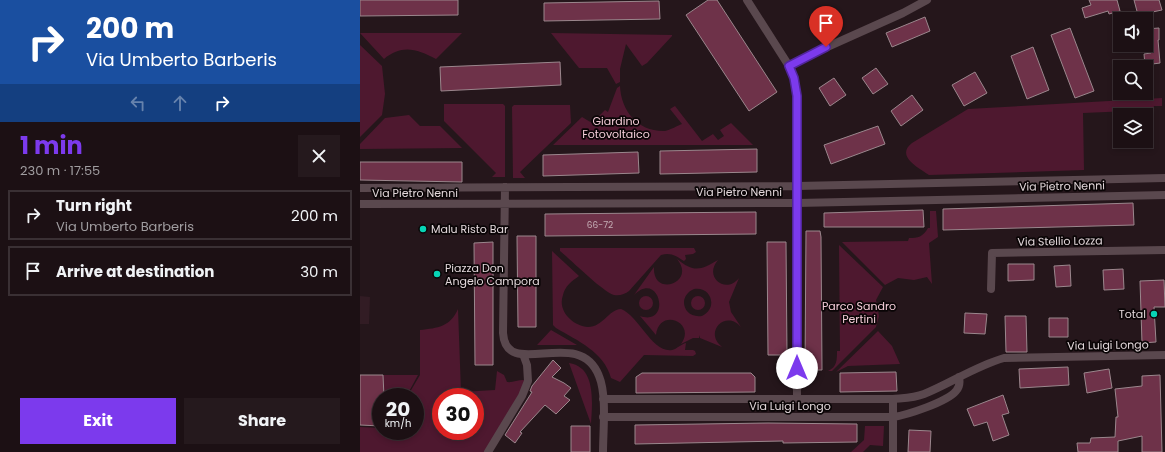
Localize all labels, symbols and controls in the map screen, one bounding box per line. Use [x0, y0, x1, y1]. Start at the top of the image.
pin [809, 6, 843, 47]
text: 200 m [86, 9, 174, 48]
icon: arrive [815, 12, 837, 34]
map controls [1113, 12, 1153, 148]
button: sound [1113, 12, 1153, 52]
icon: right [20, 16, 72, 68]
text: Via Umberto Barberis [86, 47, 277, 72]
button: search [1113, 60, 1153, 100]
icon: left [127, 92, 149, 114]
icon: ahead [169, 92, 191, 114]
icon: right [211, 92, 233, 114]
button: layers [1113, 108, 1153, 148]
park label: Giardino Fotovoltaico [582, 113, 650, 142]
text: 1 min [20, 129, 83, 162]
button: close [298, 135, 340, 177]
text: 230 m · 17:55 [20, 161, 100, 180]
street label: Via Pietro Nenni [1019, 177, 1105, 195]
street label: Via Pietro Nenni [696, 184, 782, 200]
street label: Via Pietro Nenni [372, 185, 458, 201]
text: Turn right [56, 195, 132, 216]
icon: right [22, 204, 44, 226]
text: 200 m [291, 205, 338, 226]
text: Via Umberto Barberis [56, 217, 194, 236]
house number: 66-72 [587, 219, 613, 231]
place label: Malu Risto Bar [431, 221, 508, 237]
marker: Malu Risto Bar [418, 224, 428, 234]
street label: Via Stellio Lozza [1017, 232, 1103, 250]
icon: arrive [22, 260, 44, 282]
place label: Piazza Don Angelo Campora [445, 260, 540, 289]
text: Arrive at destination [56, 261, 214, 282]
text: 30 m [300, 261, 338, 282]
marker: Piazza Don Angelo Campora [432, 269, 442, 279]
park label: Parco Sandro Pertini [822, 298, 896, 327]
place label: Total [1119, 306, 1146, 322]
marker: Total [1149, 309, 1159, 319]
street label: Via Luigi Longo [1067, 336, 1149, 354]
position arrow [776, 347, 818, 389]
speed limit sign: 30 [432, 388, 484, 440]
text: 20 [386, 395, 410, 423]
button: Exit [20, 398, 176, 444]
button: Share [184, 398, 340, 444]
street label: Via Luigi Longo [749, 398, 831, 414]
text: km/h [385, 416, 411, 431]

